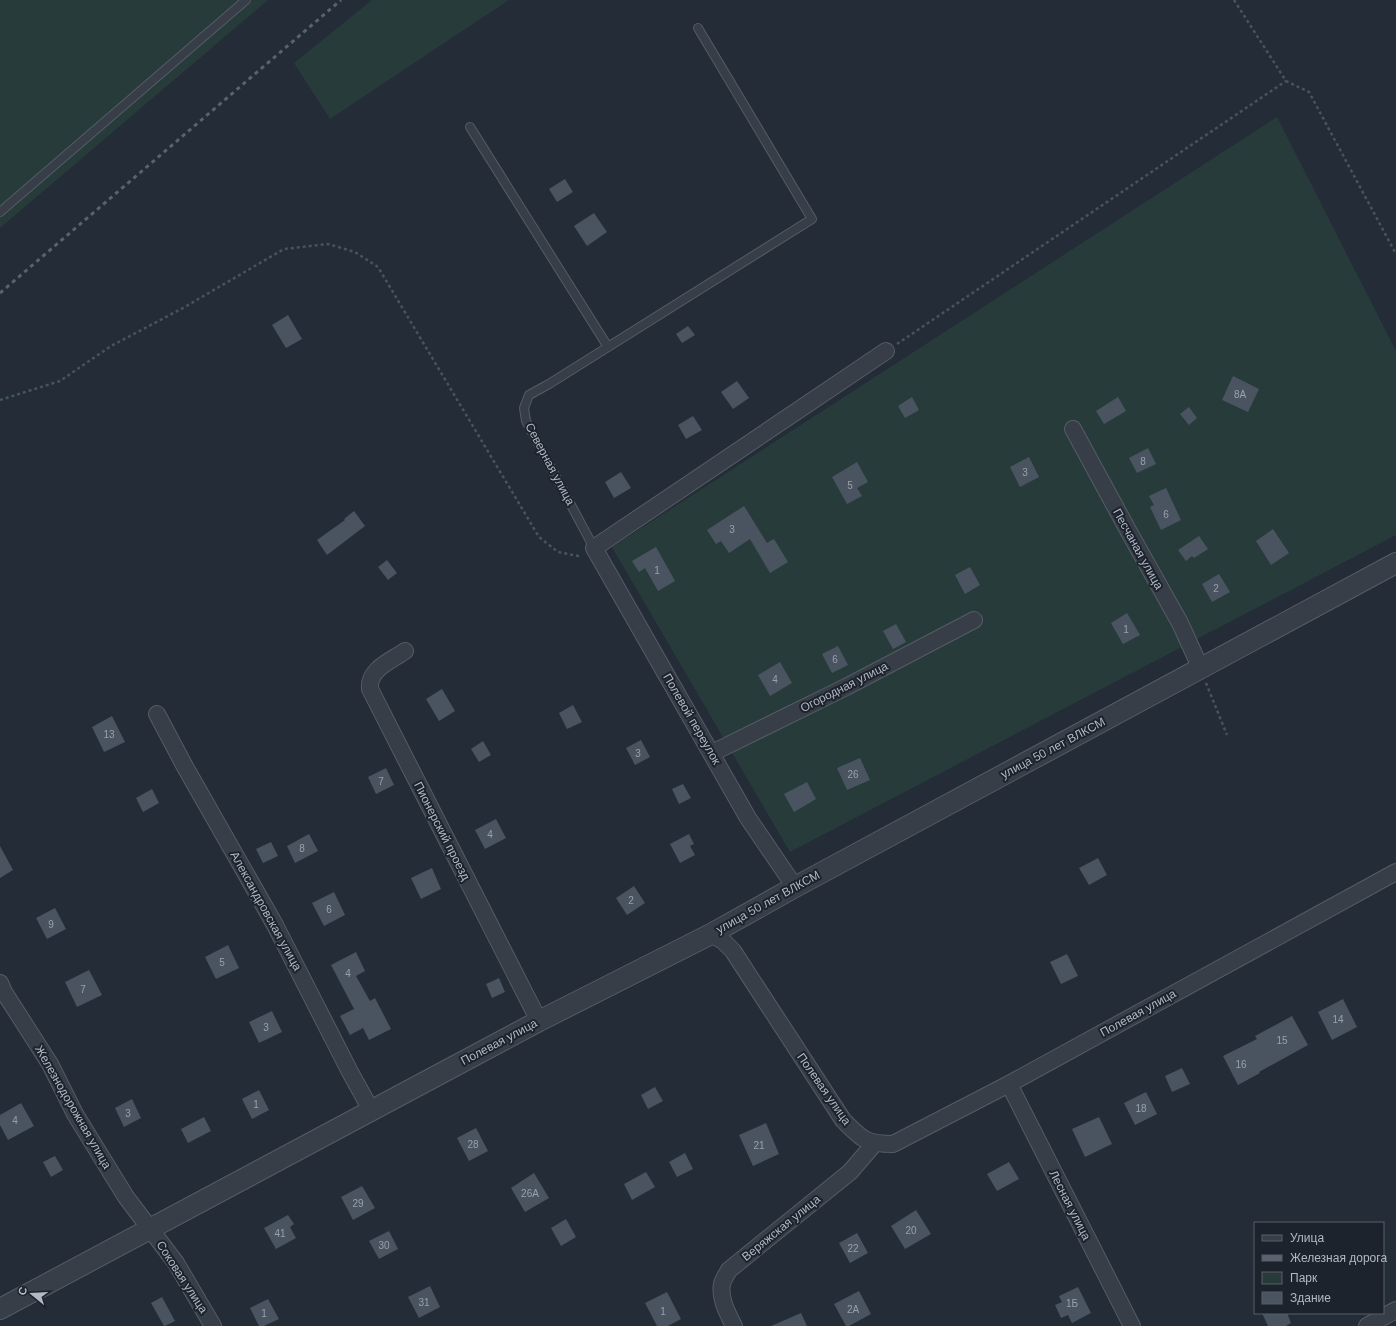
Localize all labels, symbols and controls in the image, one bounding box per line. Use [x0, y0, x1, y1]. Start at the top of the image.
house number: 8А [1234, 389, 1246, 400]
street label: Северная улица [522, 421, 578, 508]
house number: 8 [1140, 456, 1146, 467]
house number: 3 [1022, 467, 1028, 478]
house number: 5 [847, 480, 853, 491]
street label: Песчаная улица [1110, 506, 1166, 592]
house number: 6 [1163, 509, 1169, 520]
house number: 3 [729, 524, 735, 535]
house number: 1 [654, 565, 660, 576]
house number: 2 [1213, 583, 1219, 594]
house number: 1 [1123, 624, 1129, 635]
house number: 6 [832, 654, 838, 665]
street label: Огородная улица [798, 659, 890, 715]
street label: Полевой переулок [660, 671, 724, 768]
house number: 4 [772, 674, 778, 685]
street label: улица 50 лет ВЛКСМ [998, 715, 1108, 781]
house number: 13 [103, 729, 115, 740]
house number: 3 [635, 748, 641, 759]
house number: 26 [847, 769, 859, 780]
house number: 7 [378, 776, 384, 787]
street label: Пионерский проезд [411, 779, 473, 883]
house number: 4 [487, 829, 493, 840]
house number: 8 [299, 843, 305, 854]
street label: Александровская улица [227, 849, 305, 973]
street label: улица 50 лет ВЛКСМ [714, 868, 822, 936]
house number: 2 [628, 895, 634, 906]
house number: 6 [326, 904, 332, 915]
house number: 9 [48, 919, 54, 930]
house number: 5 [219, 957, 225, 968]
house number: 4 [345, 968, 351, 979]
house number: 7 [80, 984, 86, 995]
street label: Полевая улица [1098, 986, 1179, 1040]
house number: 14 [1332, 1014, 1344, 1025]
street label: Полевая улица [458, 1016, 540, 1068]
house number: 3 [263, 1022, 269, 1033]
house number: 15 [1276, 1035, 1288, 1046]
street label: Железнодорожная улица [32, 1043, 114, 1171]
street label: Полевая улица [794, 1050, 854, 1128]
house number: 16 [1235, 1059, 1247, 1070]
house number: 1 [253, 1099, 259, 1110]
house number: 18 [1135, 1103, 1147, 1114]
house number: 3 [125, 1108, 131, 1119]
house number: 4 [12, 1115, 18, 1126]
house number: 28 [467, 1139, 479, 1150]
house number: 21 [753, 1140, 765, 1151]
street label: Лесная улица [1046, 1168, 1094, 1243]
house number: 26А [521, 1188, 539, 1199]
street label: Веряжская улица [739, 1192, 823, 1264]
house number: 29 [352, 1198, 364, 1209]
legend [1254, 1222, 1384, 1314]
house number: 20 [905, 1225, 917, 1236]
house number: 41 [274, 1228, 286, 1239]
text: Улица [1290, 1231, 1324, 1245]
street label: Соковая улица [153, 1238, 211, 1316]
house number: 30 [378, 1240, 390, 1251]
house number: 22 [847, 1243, 859, 1254]
text: Железная дорога [1290, 1251, 1387, 1265]
text: Парк [1290, 1271, 1318, 1285]
north arrow [12, 1274, 52, 1314]
text: С [16, 1285, 29, 1297]
text: Здание [1290, 1291, 1331, 1305]
house number: 31 [418, 1297, 430, 1308]
house number: 1Б [1066, 1298, 1078, 1309]
house number: 2А [847, 1304, 859, 1315]
house number: 1 [660, 1306, 666, 1317]
house number: 1 [261, 1308, 267, 1319]

